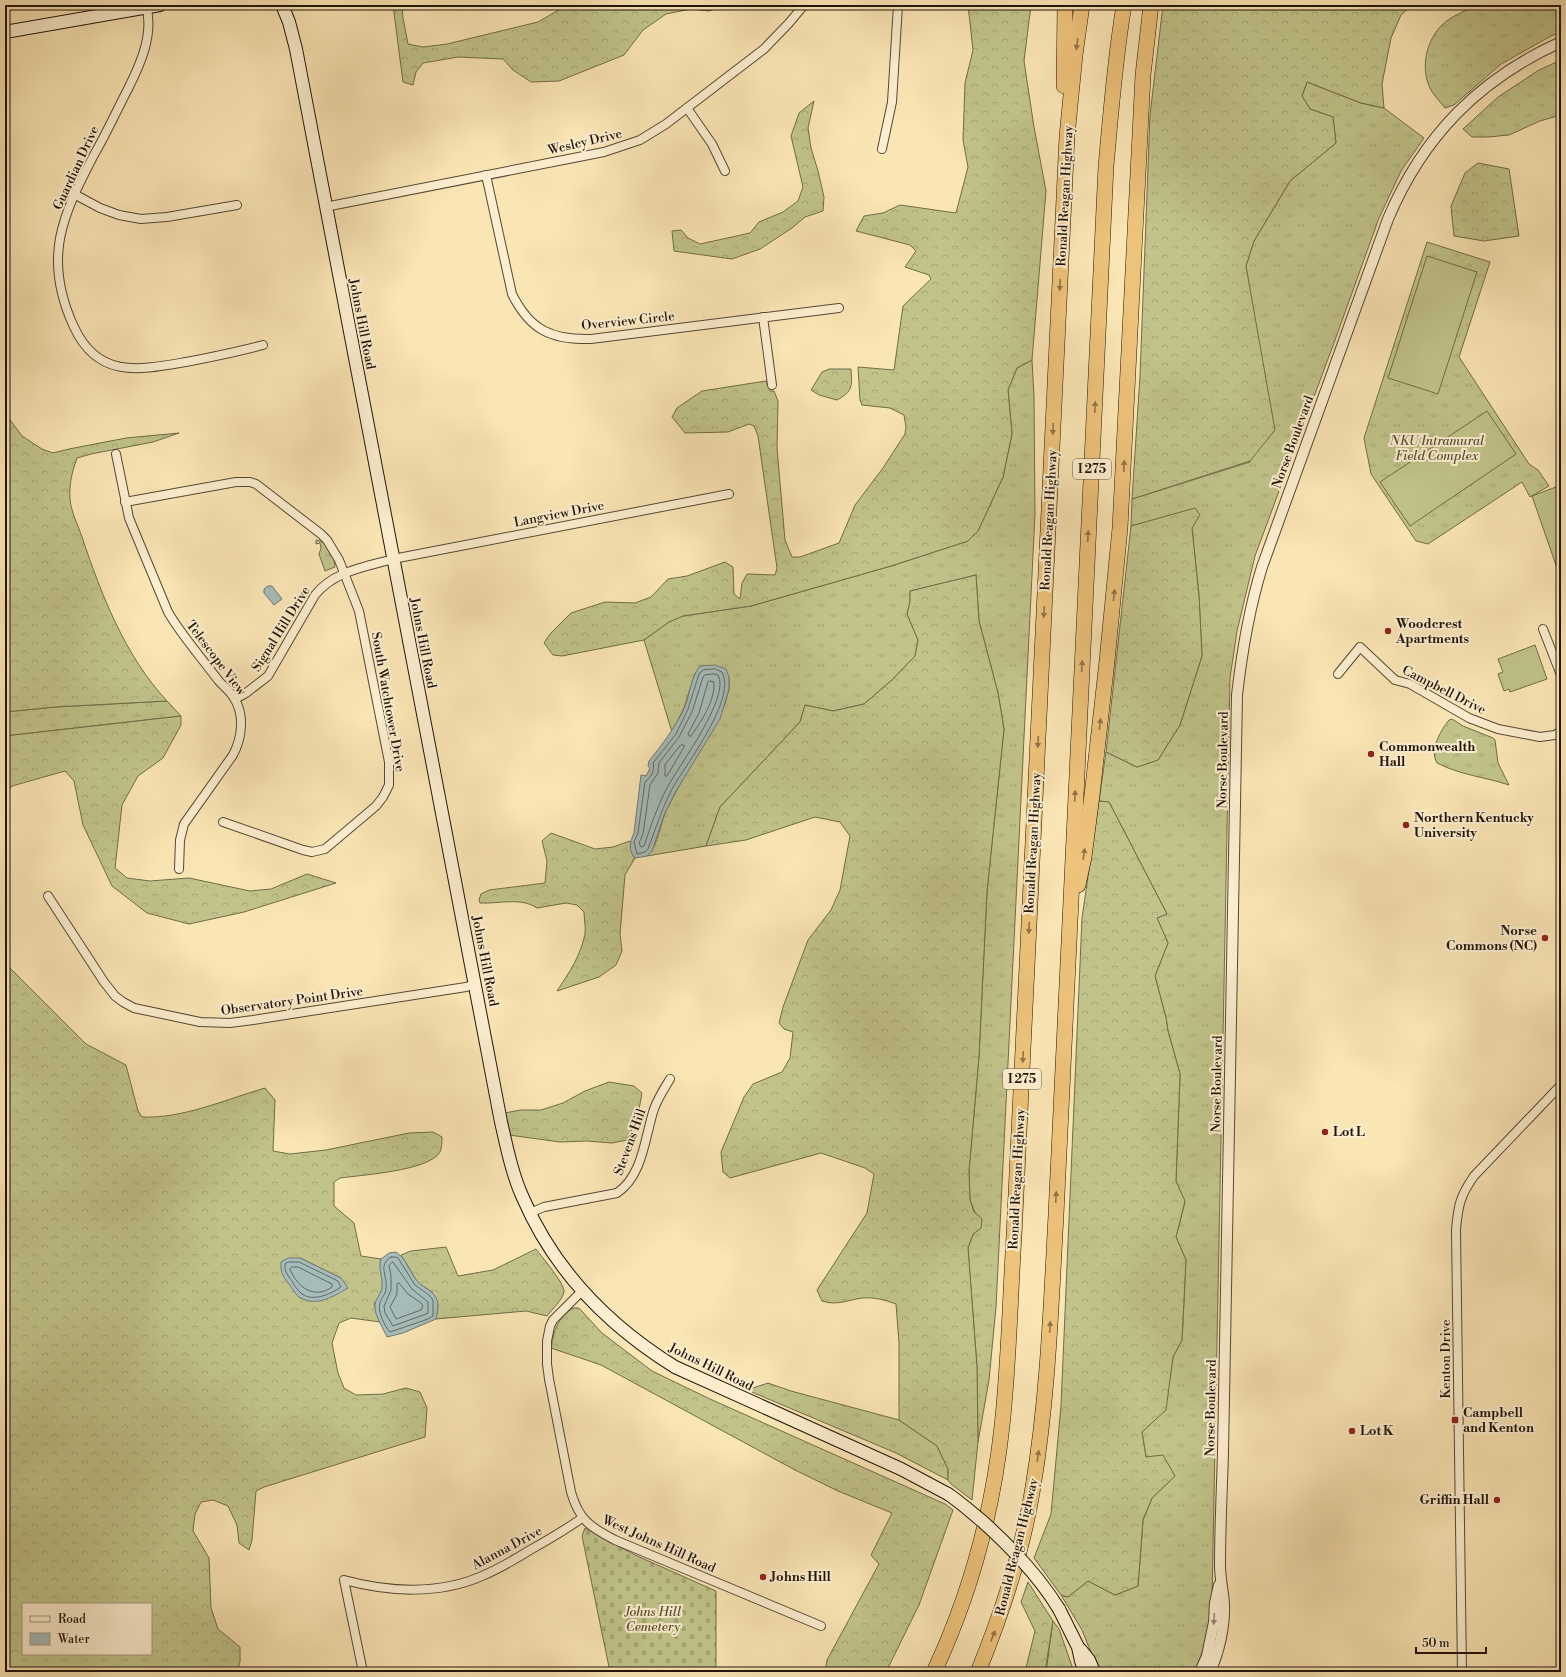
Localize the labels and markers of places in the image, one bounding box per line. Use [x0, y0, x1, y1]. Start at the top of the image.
place label: Woodcrest Apartments [1395, 616, 1469, 647]
marker: Woodcrest Apartments [1383, 626, 1393, 636]
place label: Commonwealth Hall [1379, 739, 1475, 770]
marker: Commonwealth Hall [1366, 749, 1376, 759]
place label: Northern Kentucky University [1414, 810, 1534, 841]
marker: Northern Kentucky University [1401, 820, 1411, 830]
place label: Norse Commons (NC) [1446, 923, 1537, 954]
marker: Norse Commons (NC) [1540, 933, 1550, 943]
place label: Lot L [1333, 1124, 1365, 1140]
marker: Lot L [1320, 1127, 1330, 1137]
place label: Campbell and Kenton [1463, 1405, 1534, 1436]
marker: Campbell and Kenton [1450, 1415, 1460, 1425]
place label: Lot K [1360, 1423, 1394, 1439]
marker: Lot K [1347, 1426, 1357, 1436]
place label: Griffin Hall [1419, 1492, 1490, 1508]
marker: Griffin Hall [1492, 1495, 1502, 1505]
place label: Johns Hill [769, 1569, 832, 1585]
marker: Johns Hill [758, 1572, 768, 1582]

